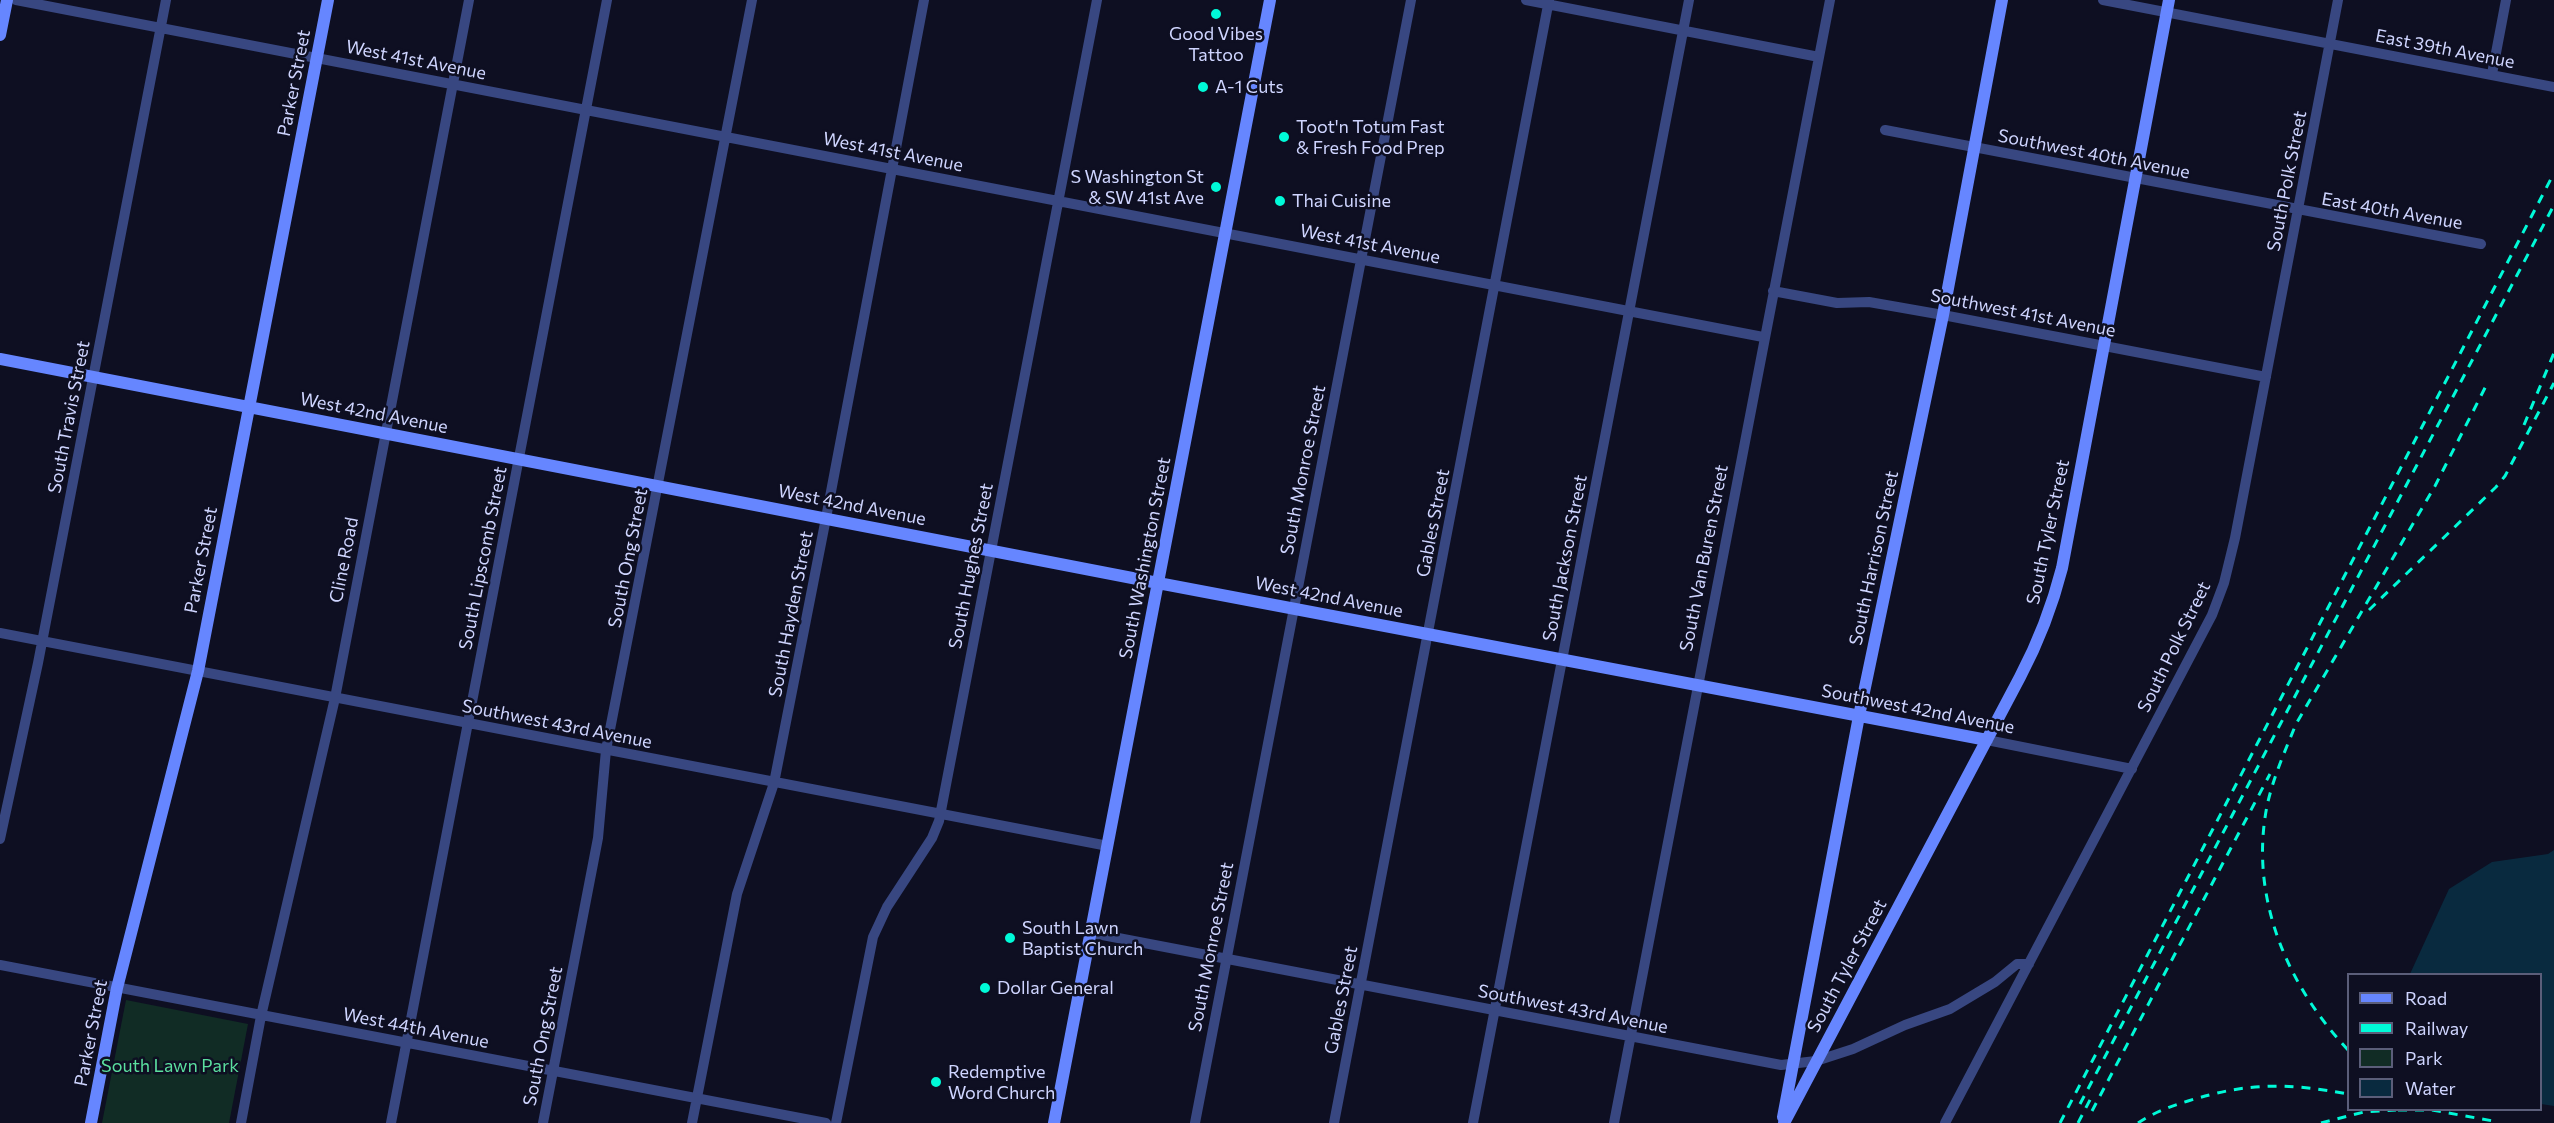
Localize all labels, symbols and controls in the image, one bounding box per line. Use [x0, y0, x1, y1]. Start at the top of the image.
marker: Good Vibes Tattoo [1209, 7, 1223, 21]
place label: Good Vibes Tattoo [1169, 23, 1263, 66]
street label: East 39th Avenue [2374, 25, 2516, 73]
street label: Parker Street [273, 28, 315, 138]
street label: West 41st Avenue [344, 36, 488, 84]
place label: A-1 Cuts [1215, 76, 1284, 98]
marker: A-1 Cuts [1196, 80, 1210, 94]
street label: South Polk Street [2263, 109, 2311, 253]
place label: Toot'n Totum Fast & Fresh Food Prep [1296, 116, 1445, 158]
street label: Southwest 40th Avenue [1996, 125, 2192, 183]
street label: West 41st Avenue [821, 128, 965, 176]
marker: Toot'n Totum Fast & Fresh Food Prep [1277, 130, 1291, 144]
place label: S Washington St & SW 41st Ave [1070, 166, 1204, 208]
marker: S Washington St & SW 41st Ave [1209, 180, 1223, 194]
street label: East 40th Avenue [2320, 188, 2464, 234]
place label: Thai Cuisine [1292, 190, 1391, 212]
marker: Thai Cuisine [1273, 194, 1287, 208]
street label: West 41st Avenue [1298, 220, 1442, 268]
street label: Southwest 41st Avenue [1929, 284, 2117, 342]
street label: South Travis Street [44, 339, 94, 495]
street label: South Monroe Street [1276, 383, 1330, 557]
street label: West 42nd Avenue [298, 388, 450, 438]
street label: South Washington Street [1115, 455, 1175, 661]
street label: South Tyler Street [2022, 457, 2074, 607]
street label: South Van Buren Street [1675, 463, 1733, 653]
street label: South Lipscomb Street [455, 464, 511, 652]
street label: Gables Street [1412, 467, 1454, 579]
street label: South Harrison Street [1845, 469, 1903, 647]
street label: South Jackson Street [1538, 473, 1592, 643]
street label: West 42nd Avenue [776, 480, 928, 530]
street label: South Hughes Street [944, 481, 998, 651]
street label: South Ong Street [604, 486, 652, 630]
street label: Parker Street [180, 505, 222, 615]
street label: Cline Road [325, 515, 363, 605]
street label: South Hayden Street [764, 529, 818, 699]
street label: West 42nd Avenue [1253, 572, 1405, 622]
street label: South Polk Street [2133, 578, 2215, 716]
street label: Southwest 42nd Avenue [1820, 680, 2016, 738]
street label: Southwest 43rd Avenue [460, 695, 654, 753]
street label: South Monroe Street [1184, 860, 1238, 1034]
street label: South Tyler Street [1803, 896, 1891, 1036]
place label: South Lawn Baptist Church [1022, 917, 1143, 960]
marker: South Lawn Baptist Church [1003, 931, 1017, 945]
street label: Gables Street [1320, 944, 1362, 1056]
street label: South Ong Street [519, 964, 567, 1108]
legend [2347, 973, 2542, 1111]
place label: Dollar General [997, 977, 1114, 999]
street label: Parker Street [70, 978, 112, 1088]
street label: Southwest 43rd Avenue [1476, 980, 1670, 1038]
marker: Dollar General [978, 981, 992, 995]
text: Road [2405, 987, 2447, 1009]
street label: West 44th Avenue [341, 1003, 491, 1053]
text: Railway [2405, 1017, 2468, 1039]
text: Park [2405, 1047, 2443, 1069]
park label: South Lawn Park [101, 1055, 239, 1077]
place label: Redemptive Word Church [948, 1061, 1055, 1104]
marker: Redemptive Word Church [929, 1075, 943, 1089]
text: Water [2405, 1077, 2456, 1099]

